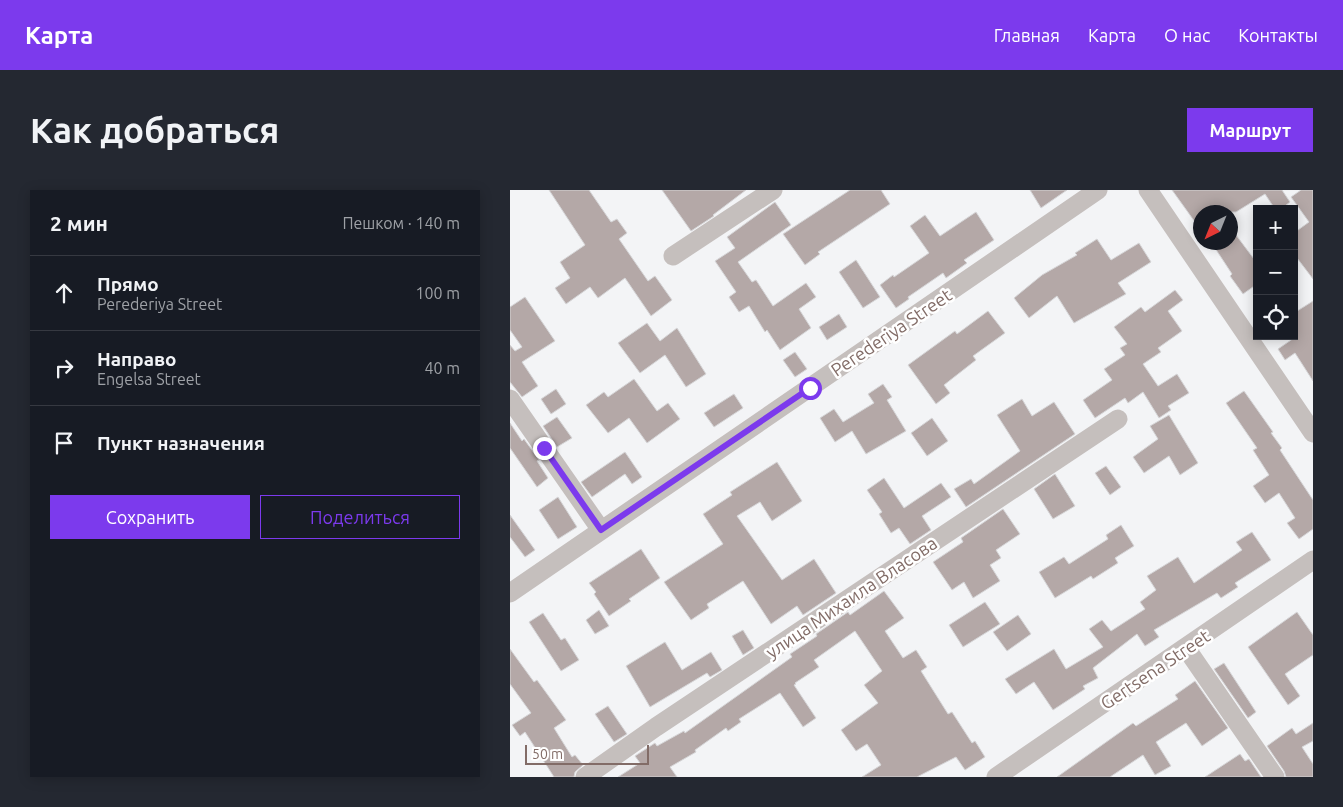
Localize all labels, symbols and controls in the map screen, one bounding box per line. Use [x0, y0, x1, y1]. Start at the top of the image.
text: Карта [25, 22, 93, 49]
text: Главная [994, 25, 1060, 45]
text: Карта [1088, 25, 1136, 45]
text: О нас [1164, 25, 1210, 45]
text: Контакты [1238, 25, 1318, 45]
button: Маршрут [1187, 108, 1313, 152]
text: Как добраться [30, 110, 279, 150]
north arrow [1193, 205, 1238, 250]
map controls [1253, 205, 1298, 340]
button: + [1253, 205, 1298, 250]
text: 2 мин [50, 211, 108, 235]
text: Пешком · 140 m [342, 214, 460, 232]
button: − [1253, 250, 1298, 295]
text: Прямо [97, 273, 159, 295]
icon: ahead [50, 279, 78, 307]
text: 100 m [415, 284, 460, 302]
street label: Perederiya Street [827, 284, 955, 380]
text: Perederiya Street [97, 295, 222, 313]
button: locate [1253, 295, 1298, 340]
text: Направо [97, 348, 177, 370]
icon: right [50, 354, 78, 382]
text: 40 m [424, 359, 460, 377]
text: Engelsa Street [97, 370, 201, 388]
route start [799, 377, 822, 400]
icon: arrive [50, 429, 78, 457]
text: Пункт назначения [97, 432, 265, 454]
route end [533, 437, 556, 460]
button: Сохранить [50, 495, 250, 539]
button: Поделиться [260, 495, 460, 539]
street label: улица Михаила Власова [762, 532, 940, 662]
street label: Gertsena Street [1097, 625, 1213, 713]
scale bar [525, 742, 649, 765]
text: 50 m [532, 746, 563, 762]

